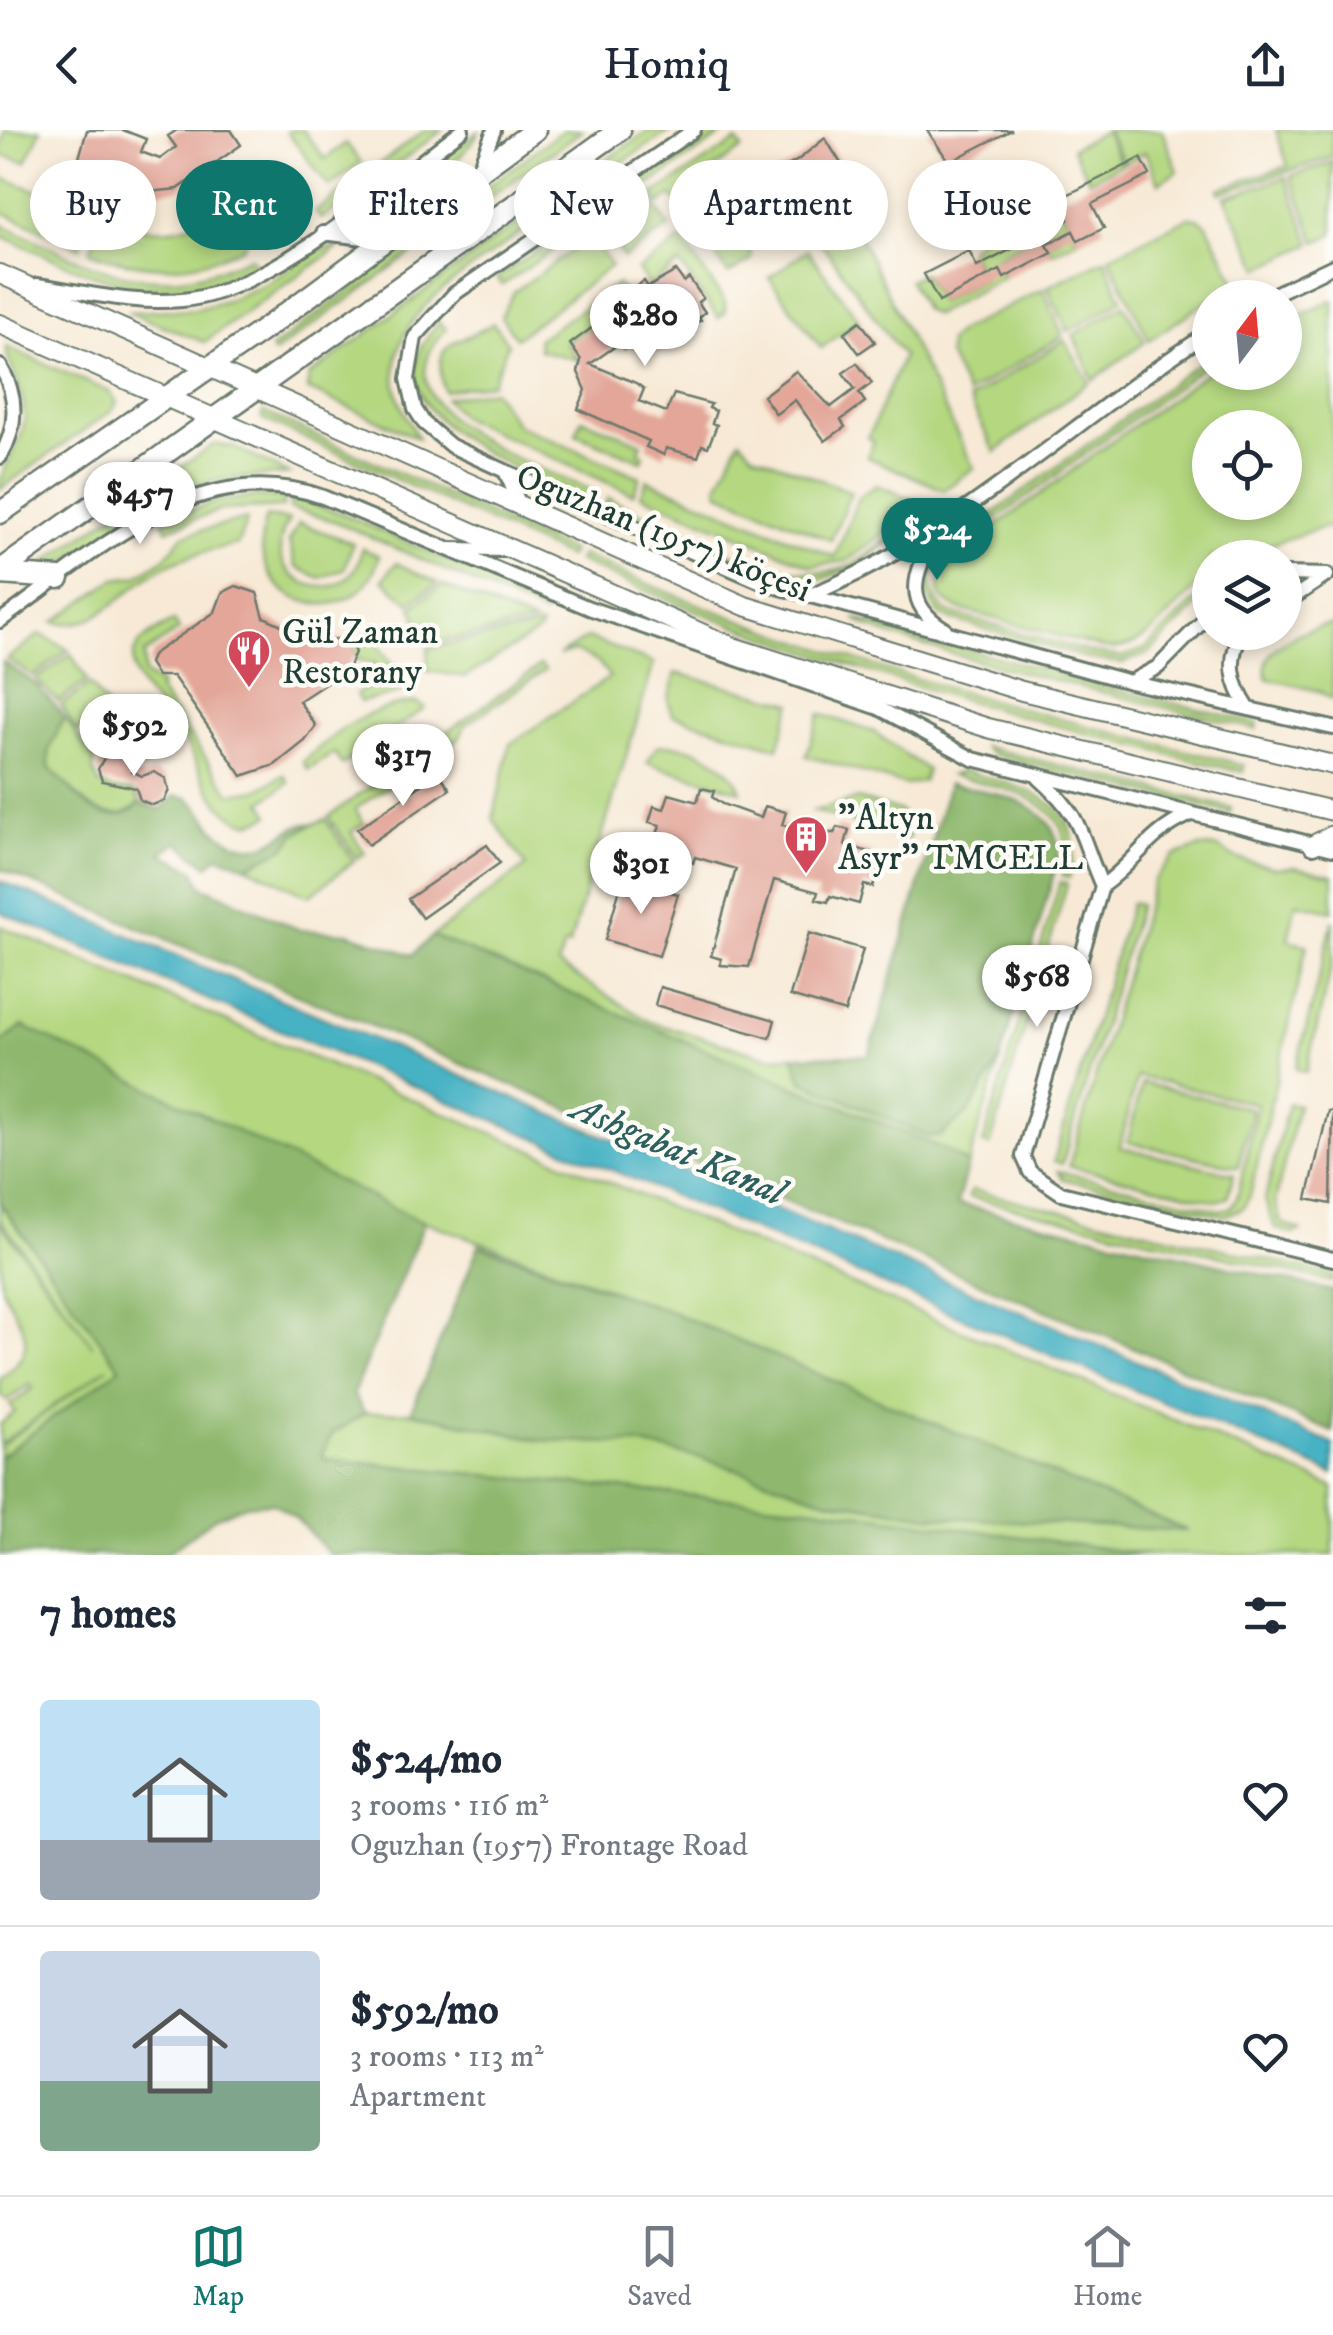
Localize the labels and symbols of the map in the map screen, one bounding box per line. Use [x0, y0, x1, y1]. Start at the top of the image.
north arrow [1192, 280, 1302, 390]
pin: $280 [586, 284, 704, 369]
street label: Oguzhan (1957) köçesi [509, 455, 817, 613]
pin: $457 [81, 462, 199, 547]
pin: $524 [878, 498, 996, 583]
place label: Gül Zaman Restorany [282, 611, 438, 695]
restaurant icon: Gül Zaman Restorany [226, 628, 272, 689]
pin: $592 [75, 694, 193, 779]
pin: $317 [344, 724, 462, 809]
place label: "Altyn Asyr" TMCELL [838, 797, 1083, 881]
building icon: "Altyn Asyr" TMCELL [783, 814, 829, 875]
pin: $301 [582, 832, 700, 917]
pin: $568 [978, 945, 1096, 1030]
water label: Ashgabat Kanal [561, 1083, 796, 1219]

